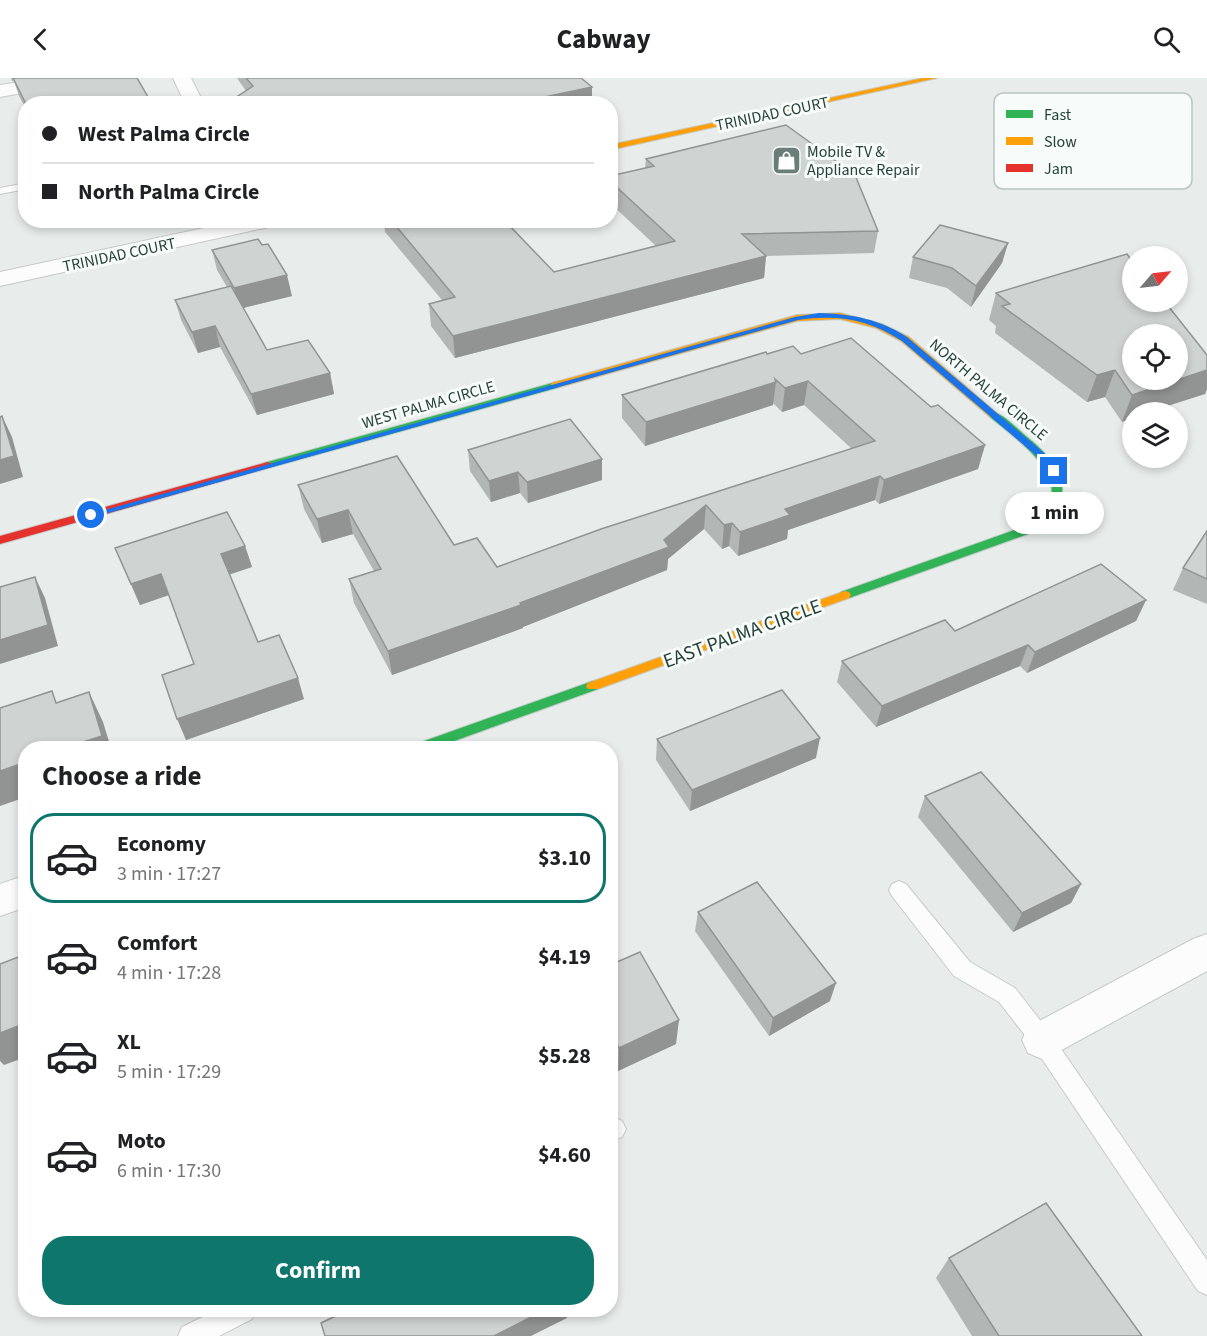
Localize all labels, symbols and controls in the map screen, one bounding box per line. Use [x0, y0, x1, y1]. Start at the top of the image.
text: Cabway [556, 20, 651, 59]
icon: back [24, 23, 57, 56]
icon: search [1150, 23, 1183, 56]
street label: TRINIDAD COURT [714, 91, 831, 137]
legend [994, 93, 1192, 189]
text: Fast [1044, 104, 1072, 126]
text: West Palma Circle [78, 118, 250, 150]
text: Slow [1044, 131, 1077, 153]
place label: Mobile TV & Appliance Repair [807, 141, 920, 181]
shop icon: Mobile TV & Appliance Repair [770, 144, 802, 176]
text: Jam [1044, 158, 1073, 180]
text: North Palma Circle [78, 176, 260, 208]
street label: TRINIDAD COURT [61, 232, 178, 278]
north arrow [1122, 246, 1188, 312]
map controls [1122, 246, 1188, 468]
button: locate [1122, 324, 1188, 390]
street label: NORTH PALMA CIRCLE [925, 334, 1052, 446]
street label: WEST PALMA CIRCLE [359, 375, 497, 434]
button: layers [1122, 402, 1188, 468]
route end [1040, 457, 1067, 484]
callout: 1 min [1004, 492, 1104, 534]
text: 1 min [1030, 499, 1079, 527]
route start [77, 501, 104, 528]
street label: EAST PALMA CIRCLE [659, 592, 825, 676]
text: Choose a ride [42, 757, 202, 796]
text: Economy [117, 828, 206, 860]
icon: car [45, 831, 99, 885]
text: $3.10 [538, 842, 591, 874]
text: 3 min · 17:27 [117, 860, 221, 888]
text: Comfort [117, 927, 198, 959]
icon: car [45, 930, 99, 984]
text: $4.19 [538, 941, 591, 973]
text: 4 min · 17:28 [117, 959, 221, 987]
text: XL [117, 1026, 141, 1058]
icon: car [45, 1029, 99, 1083]
text: $5.28 [538, 1040, 591, 1072]
text: 5 min · 17:29 [117, 1058, 221, 1086]
text: Moto [117, 1125, 166, 1157]
icon: car [45, 1128, 99, 1182]
text: $4.60 [538, 1139, 591, 1171]
text: 6 min · 17:30 [117, 1157, 221, 1185]
button: Confirm [42, 1236, 594, 1305]

